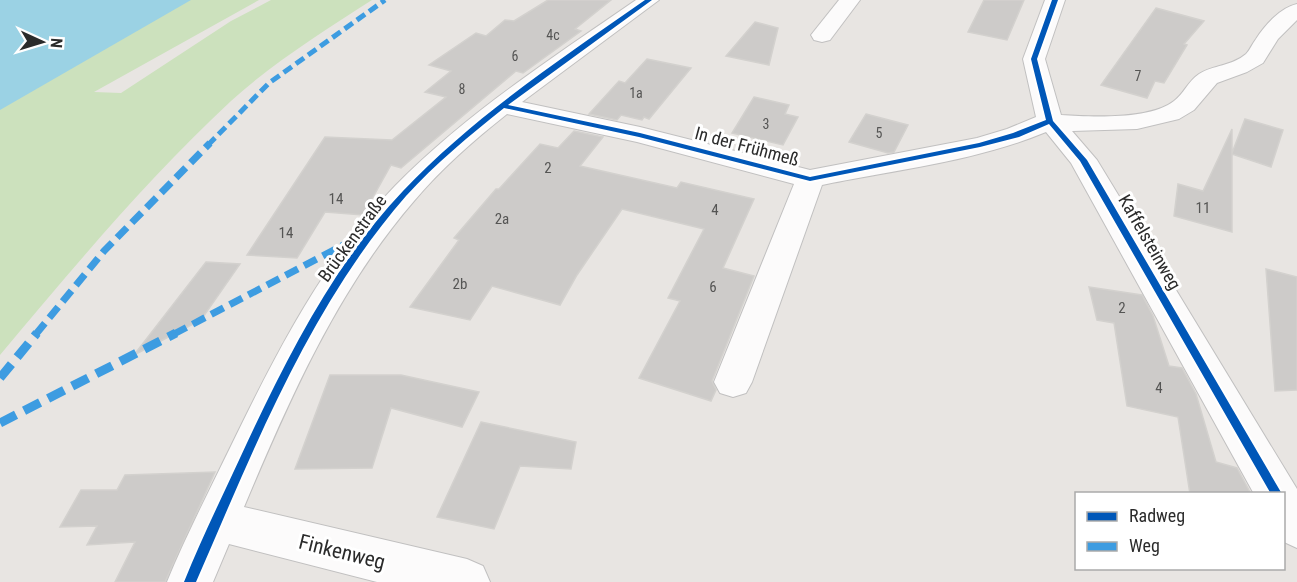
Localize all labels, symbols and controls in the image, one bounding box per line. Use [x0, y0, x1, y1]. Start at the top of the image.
north arrow [12, 12, 72, 72]
house number: 4c [546, 27, 560, 43]
text: N [47, 37, 66, 49]
house number: 6 [512, 48, 519, 64]
house number: 7 [1135, 68, 1142, 84]
house number: 8 [459, 81, 466, 97]
house number: 1a [629, 85, 643, 101]
house number: 3 [763, 116, 769, 132]
street label: In der Frühmeß [693, 122, 801, 170]
house number: 5 [876, 125, 883, 141]
house number: 2 [544, 159, 552, 177]
street label: Brückenstraße [313, 190, 391, 286]
house number: 14 [329, 190, 343, 208]
street label: Kaffelsteinweg [1114, 191, 1186, 293]
house number: 11 [1196, 199, 1210, 217]
house number: 4 [711, 201, 719, 219]
house number: 2a [495, 210, 509, 228]
house number: 14 [279, 224, 293, 242]
house number: 2b [453, 275, 467, 293]
house number: 6 [709, 278, 717, 296]
house number: 2 [1118, 299, 1126, 317]
house number: 4 [1155, 379, 1163, 397]
legend [1075, 492, 1285, 570]
text: Radweg [1129, 505, 1185, 526]
street label: Finkenweg [296, 530, 388, 574]
text: Weg [1129, 535, 1160, 556]

